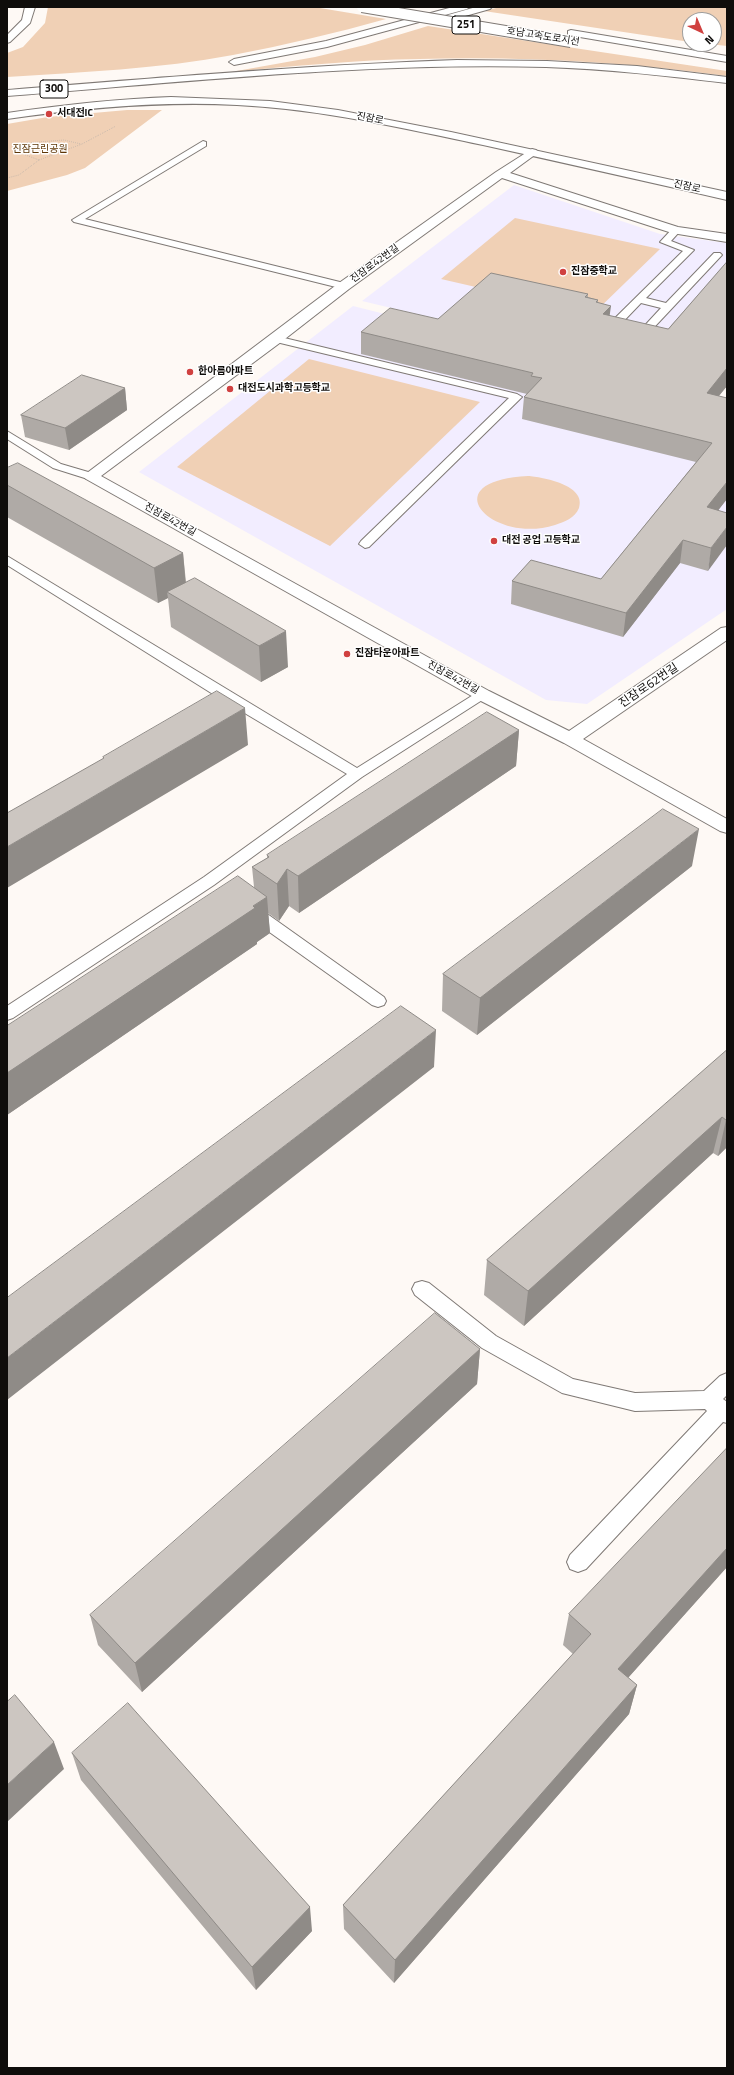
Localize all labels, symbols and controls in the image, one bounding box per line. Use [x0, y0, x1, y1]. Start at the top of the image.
north arrow [682, 12, 722, 52]
road number: 251 [452, 16, 480, 34]
street label: 호남고속도로지선 [506, 25, 580, 49]
text: N [701, 32, 718, 48]
road number: 300 [40, 80, 68, 98]
place label: 서대전IC [57, 108, 93, 120]
marker: 서대전IC [44, 109, 54, 119]
street label: 진잠로 [355, 110, 385, 128]
park label: 진잠근린공원 [12, 144, 68, 156]
street label: 진잠로 [672, 178, 702, 196]
street label: 진잠로42번길 [348, 242, 402, 286]
place label: 진잠중학교 [571, 266, 617, 278]
marker: 진잠중학교 [558, 267, 568, 277]
place label: 한아름아파트 [198, 366, 253, 378]
marker: 한아름아파트 [185, 367, 195, 377]
place label: 대전도시과학고등학교 [238, 383, 330, 395]
marker: 대전도시과학고등학교 [225, 384, 235, 394]
street label: 진잠로42번길 [142, 501, 198, 539]
place label: 대전 공업 고등학교 [502, 535, 580, 547]
marker: 대전 공업 고등학교 [489, 536, 499, 546]
place label: 진잠타운아파트 [355, 648, 419, 660]
marker: 진잠타운아파트 [342, 649, 352, 659]
street label: 진잠로42번길 [425, 659, 481, 697]
street label: 진잠로62번길 [617, 661, 681, 711]

